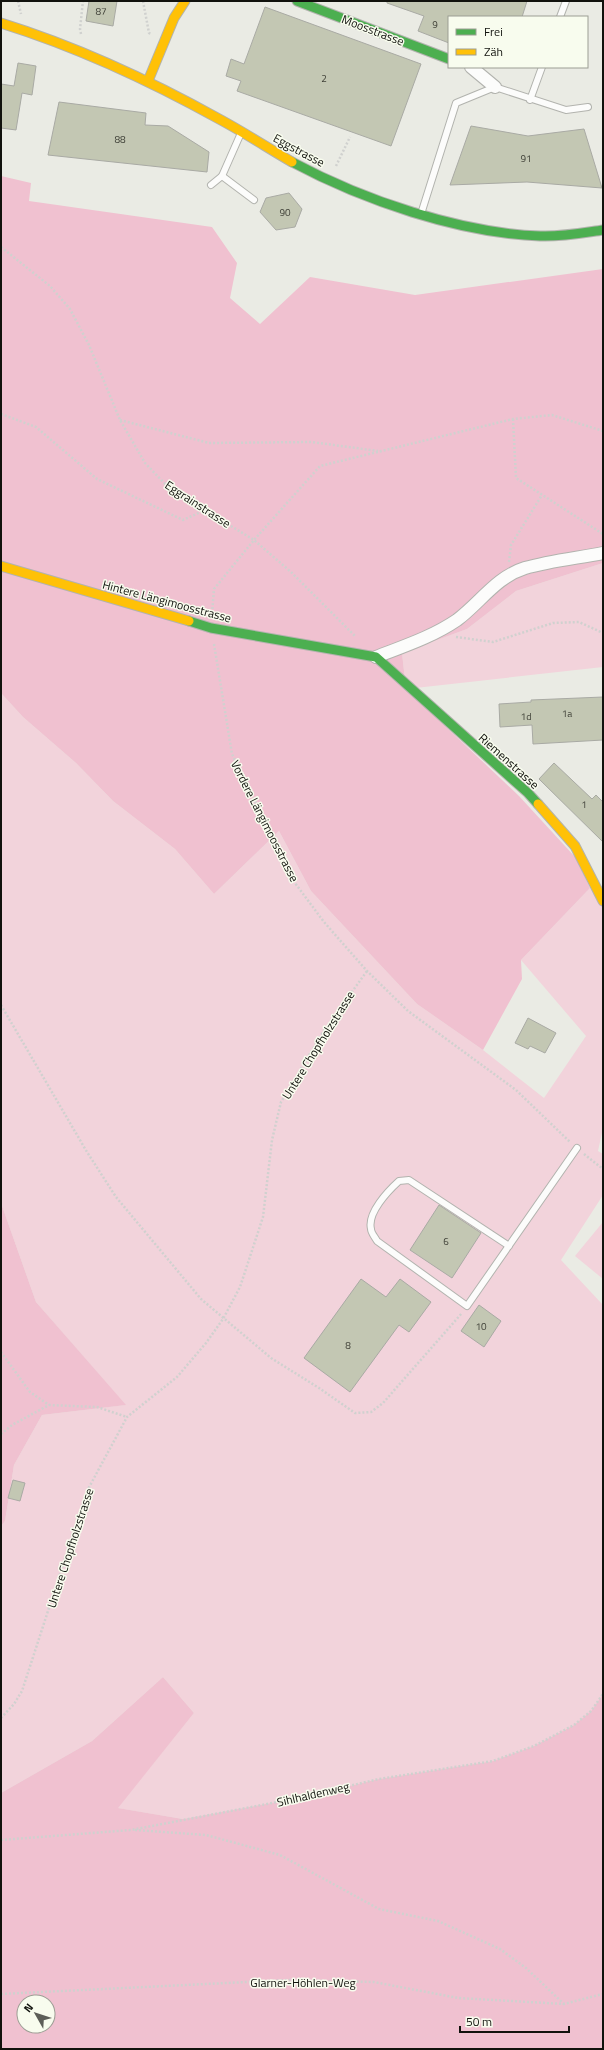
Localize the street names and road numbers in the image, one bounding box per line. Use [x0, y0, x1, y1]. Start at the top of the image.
street label: Moosstrasse [339, 9, 407, 51]
street label: Eggstrasse [270, 128, 328, 172]
street label: Eggrainstrasse [161, 476, 235, 532]
street label: Hintere Längimoosstrasse [100, 575, 234, 627]
street label: Riemenstrasse [474, 729, 544, 793]
street label: Vordere Längimoosstrasse [226, 757, 304, 885]
street label: Untere Chopfholzstrasse [277, 987, 359, 1103]
street label: Untere Chopfholzstrasse [42, 1486, 98, 1610]
street label: Sihlhaldenweg [275, 1776, 351, 1812]
street label: Glarner-Höhlen-Weg [250, 1973, 356, 1992]

